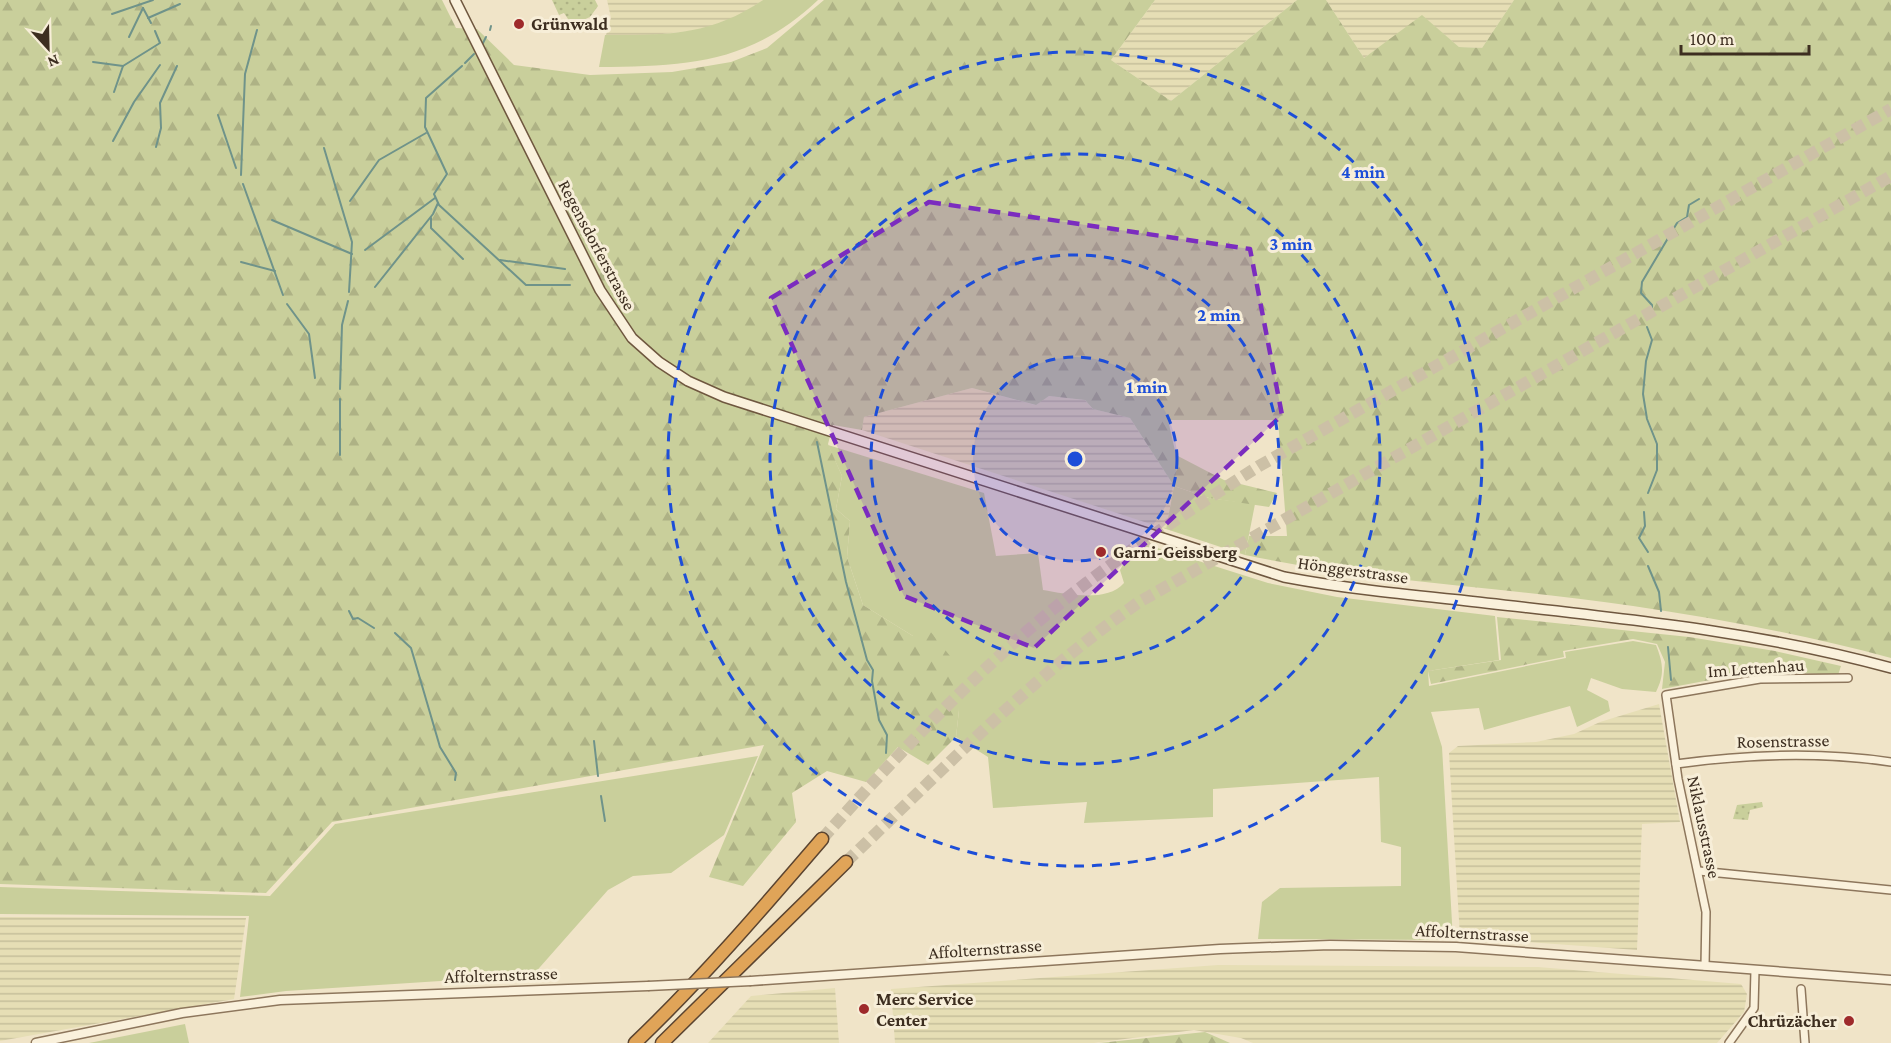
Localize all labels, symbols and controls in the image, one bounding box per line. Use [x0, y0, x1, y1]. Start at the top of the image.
place label: Grünwald [531, 14, 608, 34]
marker: Grünwald [512, 17, 526, 31]
north arrow [18, 18, 78, 78]
scale bar [1681, 18, 1808, 56]
text: 100 m [1690, 29, 1735, 49]
text: N [45, 52, 62, 71]
text: 4 min [1341, 162, 1386, 182]
street label: Regensdorferstrasse [554, 176, 640, 314]
text: 3 min [1269, 234, 1313, 254]
text: 2 min [1197, 305, 1241, 325]
text: 1 min [1127, 377, 1168, 397]
centre of rings [1065, 449, 1085, 469]
place label: Garni-Geissberg [1113, 542, 1237, 562]
marker: Garni-Geissberg [1094, 545, 1108, 559]
street label: Hönggerstrasse [1296, 552, 1410, 588]
street label: Im Lettenhau [1707, 655, 1806, 681]
street label: Rosenstrasse [1736, 730, 1830, 752]
street label: Niklausstrasse [1683, 774, 1725, 880]
street label: Affolternstrasse [1415, 920, 1529, 946]
street label: Affolternstrasse [928, 935, 1043, 963]
street label: Affolternstrasse [444, 963, 558, 987]
place label: Merc Service Center [876, 989, 973, 1030]
marker: Merc Service Center [857, 1002, 871, 1016]
place label: Chrüzächer [1747, 1011, 1837, 1031]
marker: Chrüzächer [1842, 1014, 1856, 1028]

